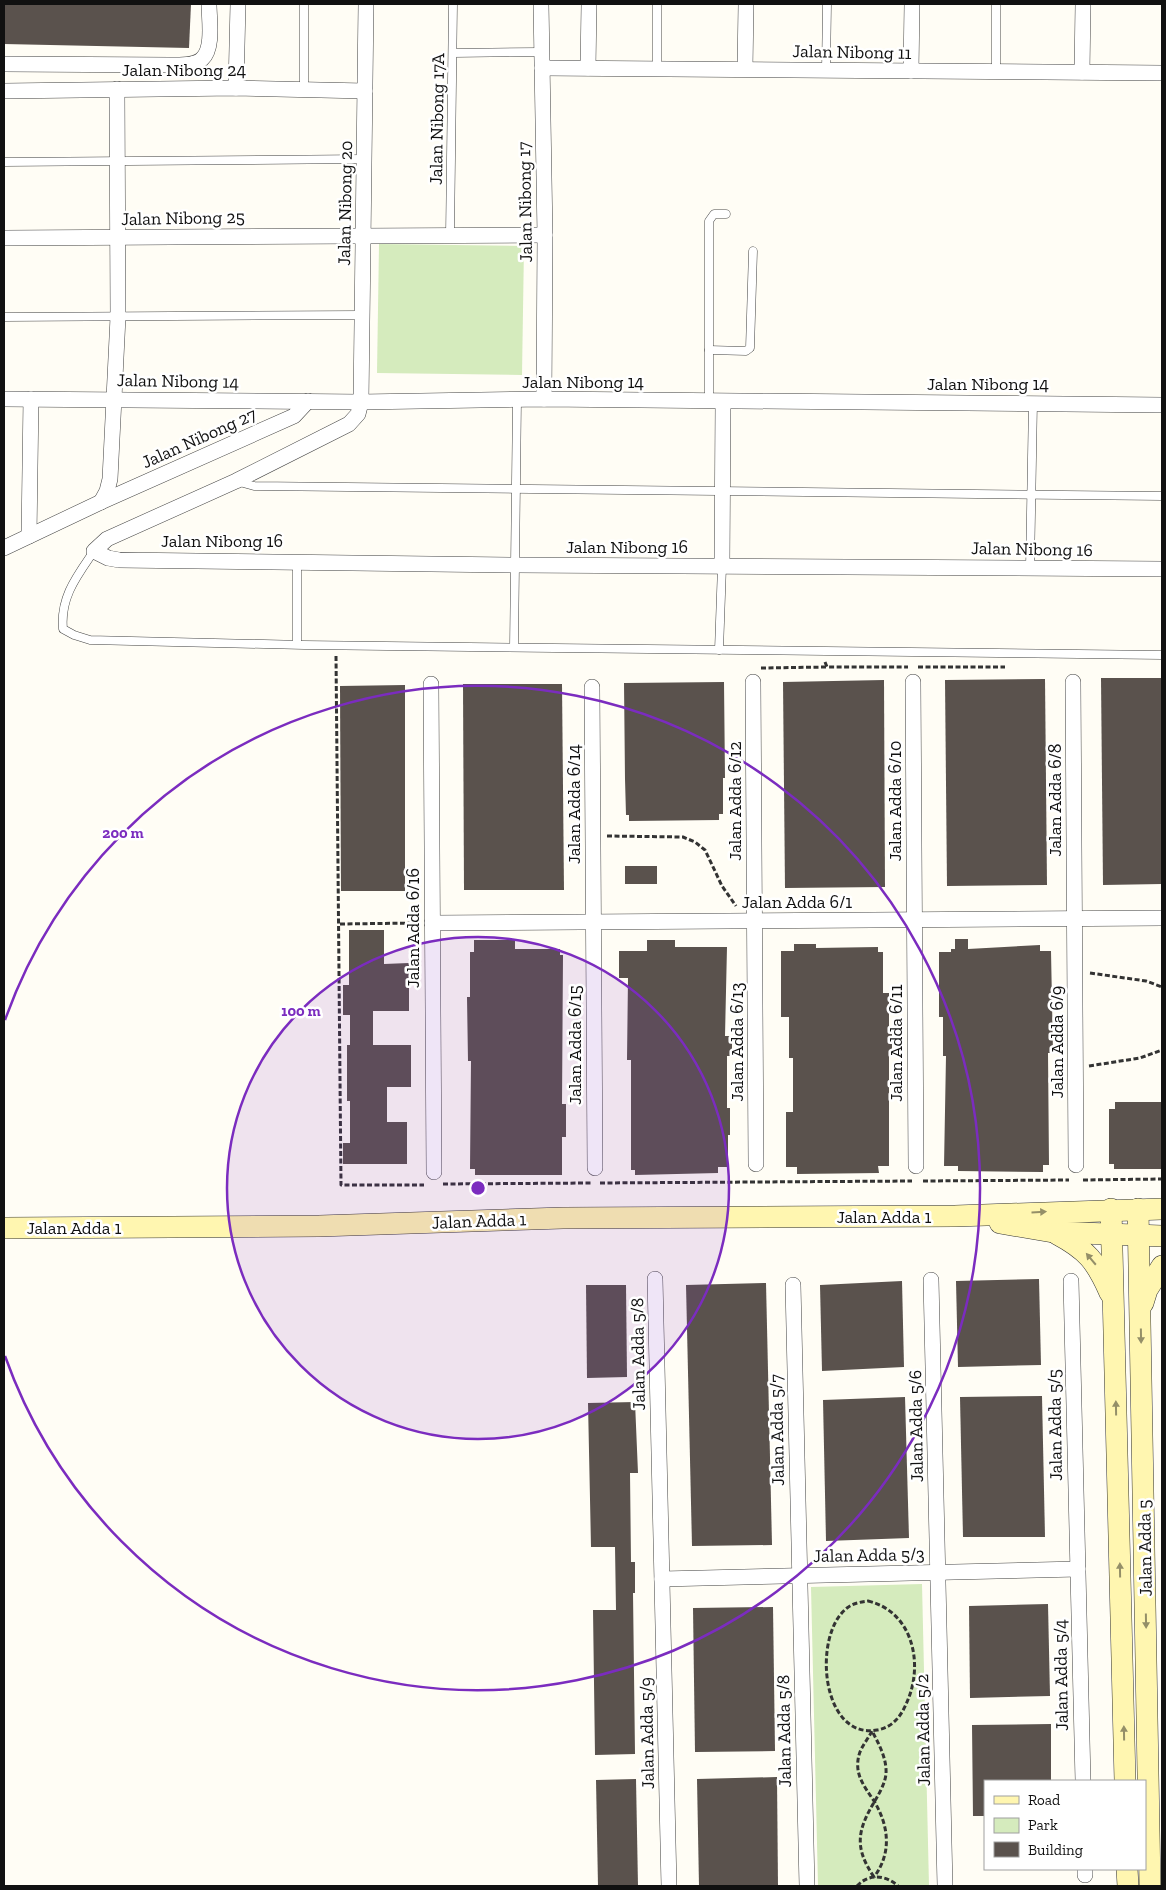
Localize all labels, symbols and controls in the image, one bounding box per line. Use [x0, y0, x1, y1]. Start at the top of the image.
street label: Jalan Nibong 11 [792, 40, 912, 64]
street label: Jalan Nibong 17A [425, 53, 449, 185]
street label: Jalan Nibong 24 [122, 59, 246, 81]
street label: Jalan Nibong 20 [333, 140, 357, 266]
street label: Jalan Nibong 17 [513, 141, 537, 262]
street label: Jalan Nibong 25 [121, 206, 245, 230]
street label: Jalan Nibong 14 [117, 369, 240, 393]
street label: Jalan Nibong 14 [522, 371, 644, 393]
street label: Jalan Nibong 14 [927, 373, 1049, 395]
street label: Jalan Nibong 27 [138, 403, 260, 473]
street label: Jalan Nibong 16 [161, 530, 283, 552]
street label: Jalan Nibong 16 [566, 536, 688, 558]
street label: Jalan Nibong 16 [971, 537, 1093, 561]
street label: Jalan Adda 6/12 [724, 741, 746, 861]
street label: Jalan Adda 6/10 [884, 741, 906, 861]
street label: Jalan Adda 6/8 [1044, 743, 1066, 857]
street label: Jalan Adda 6/14 [563, 744, 585, 864]
text: 200 m [102, 824, 144, 842]
street label: Jalan Adda 6/16 [402, 868, 424, 988]
street label: Jalan Adda 6/1 [742, 891, 852, 913]
street label: Jalan Adda 6/13 [726, 982, 748, 1102]
street label: Jalan Adda 6/11 [885, 984, 907, 1102]
street label: Jalan Adda 6/15 [564, 985, 586, 1105]
street label: Jalan Adda 6/9 [1046, 986, 1068, 1098]
text: 100 m [281, 1002, 321, 1020]
centre of rings [469, 1179, 487, 1197]
street label: Jalan Adda 1 [837, 1206, 931, 1228]
street label: Jalan Adda 1 [431, 1208, 527, 1234]
one-way arrow [1031, 1208, 1047, 1216]
street label: Jalan Adda 1 [27, 1217, 121, 1239]
one-way arrow [1085, 1253, 1097, 1265]
street label: Jalan Adda 5/8 [626, 1297, 650, 1411]
one-way arrow [1137, 1329, 1145, 1345]
street label: Jalan Adda 5/5 [1043, 1369, 1067, 1481]
street label: Jalan Adda 5/6 [904, 1370, 928, 1482]
street label: Jalan Adda 5/7 [765, 1374, 789, 1486]
one-way arrow [1112, 1399, 1120, 1415]
street label: Jalan Adda 5 [1133, 1499, 1157, 1597]
street label: Jalan Adda 5/3 [813, 1543, 925, 1567]
one-way arrow [1116, 1562, 1124, 1578]
one-way arrow [1142, 1613, 1150, 1629]
street label: Jalan Adda 5/4 [1049, 1619, 1073, 1731]
street label: Jalan Adda 5/8 [772, 1674, 796, 1788]
street label: Jalan Adda 5/2 [911, 1674, 935, 1786]
street label: Jalan Adda 5/9 [635, 1677, 659, 1789]
one-way arrow [1120, 1724, 1128, 1740]
legend [984, 1780, 1146, 1870]
text: Road [1028, 1791, 1061, 1809]
text: Park [1028, 1816, 1058, 1834]
text: Building [1028, 1841, 1083, 1859]

